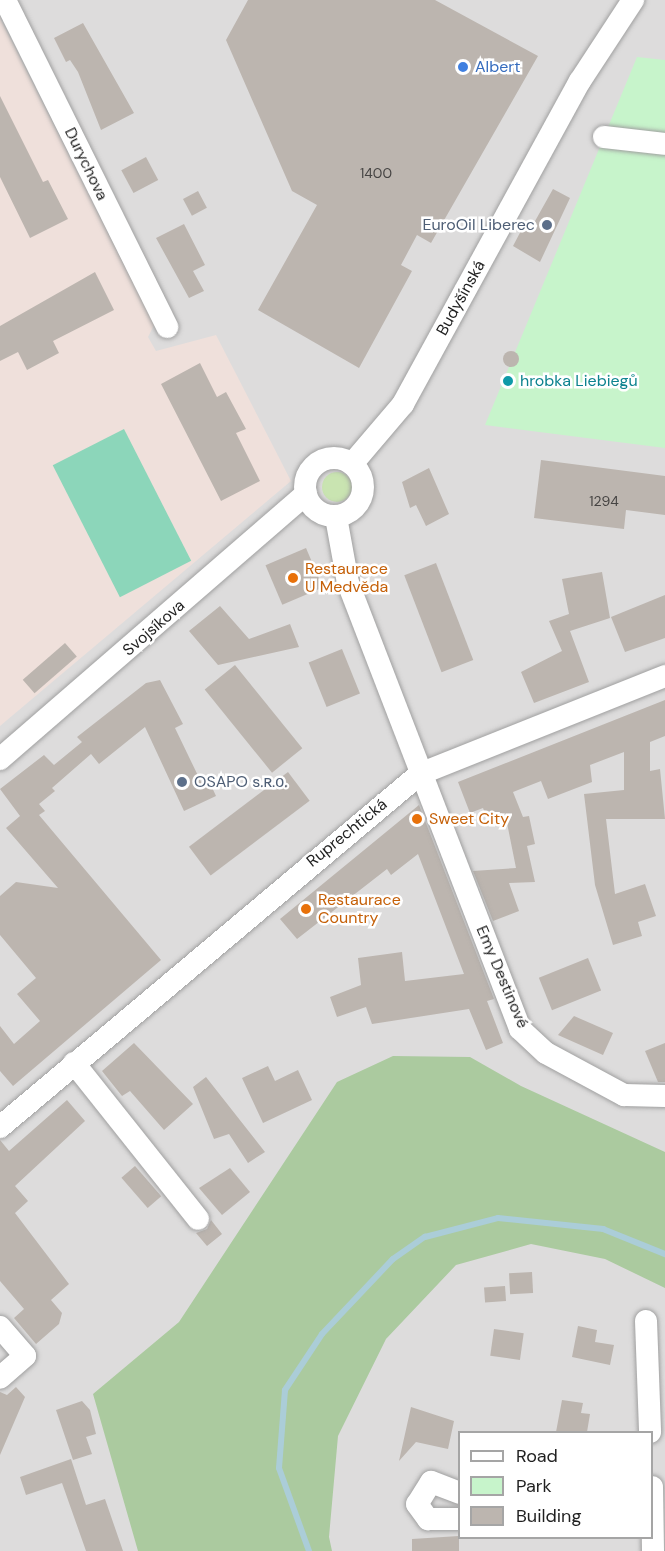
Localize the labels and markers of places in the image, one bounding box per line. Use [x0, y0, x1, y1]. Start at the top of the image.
place label: Albert [475, 57, 520, 77]
marker: Albert [456, 60, 470, 74]
place label: EuroOil Liberec [422, 215, 535, 235]
marker: EuroOil Liberec [540, 218, 554, 232]
place label: hrobka Liebiegů [520, 371, 638, 391]
marker: hrobka Liebiegů [501, 374, 515, 388]
place label: Restaurace U Medvěda [305, 559, 388, 597]
marker: Restaurace U Medvěda [286, 571, 300, 585]
place label: OSAPO s.ʀ.ᴏ. [194, 772, 287, 792]
marker: OSAPO s.ʀ.ᴏ. [175, 775, 189, 789]
place label: Sweet City [429, 809, 509, 829]
marker: Sweet City [410, 812, 424, 826]
place label: Restaurace Country [318, 890, 401, 928]
marker: Restaurace Country [299, 902, 313, 916]

